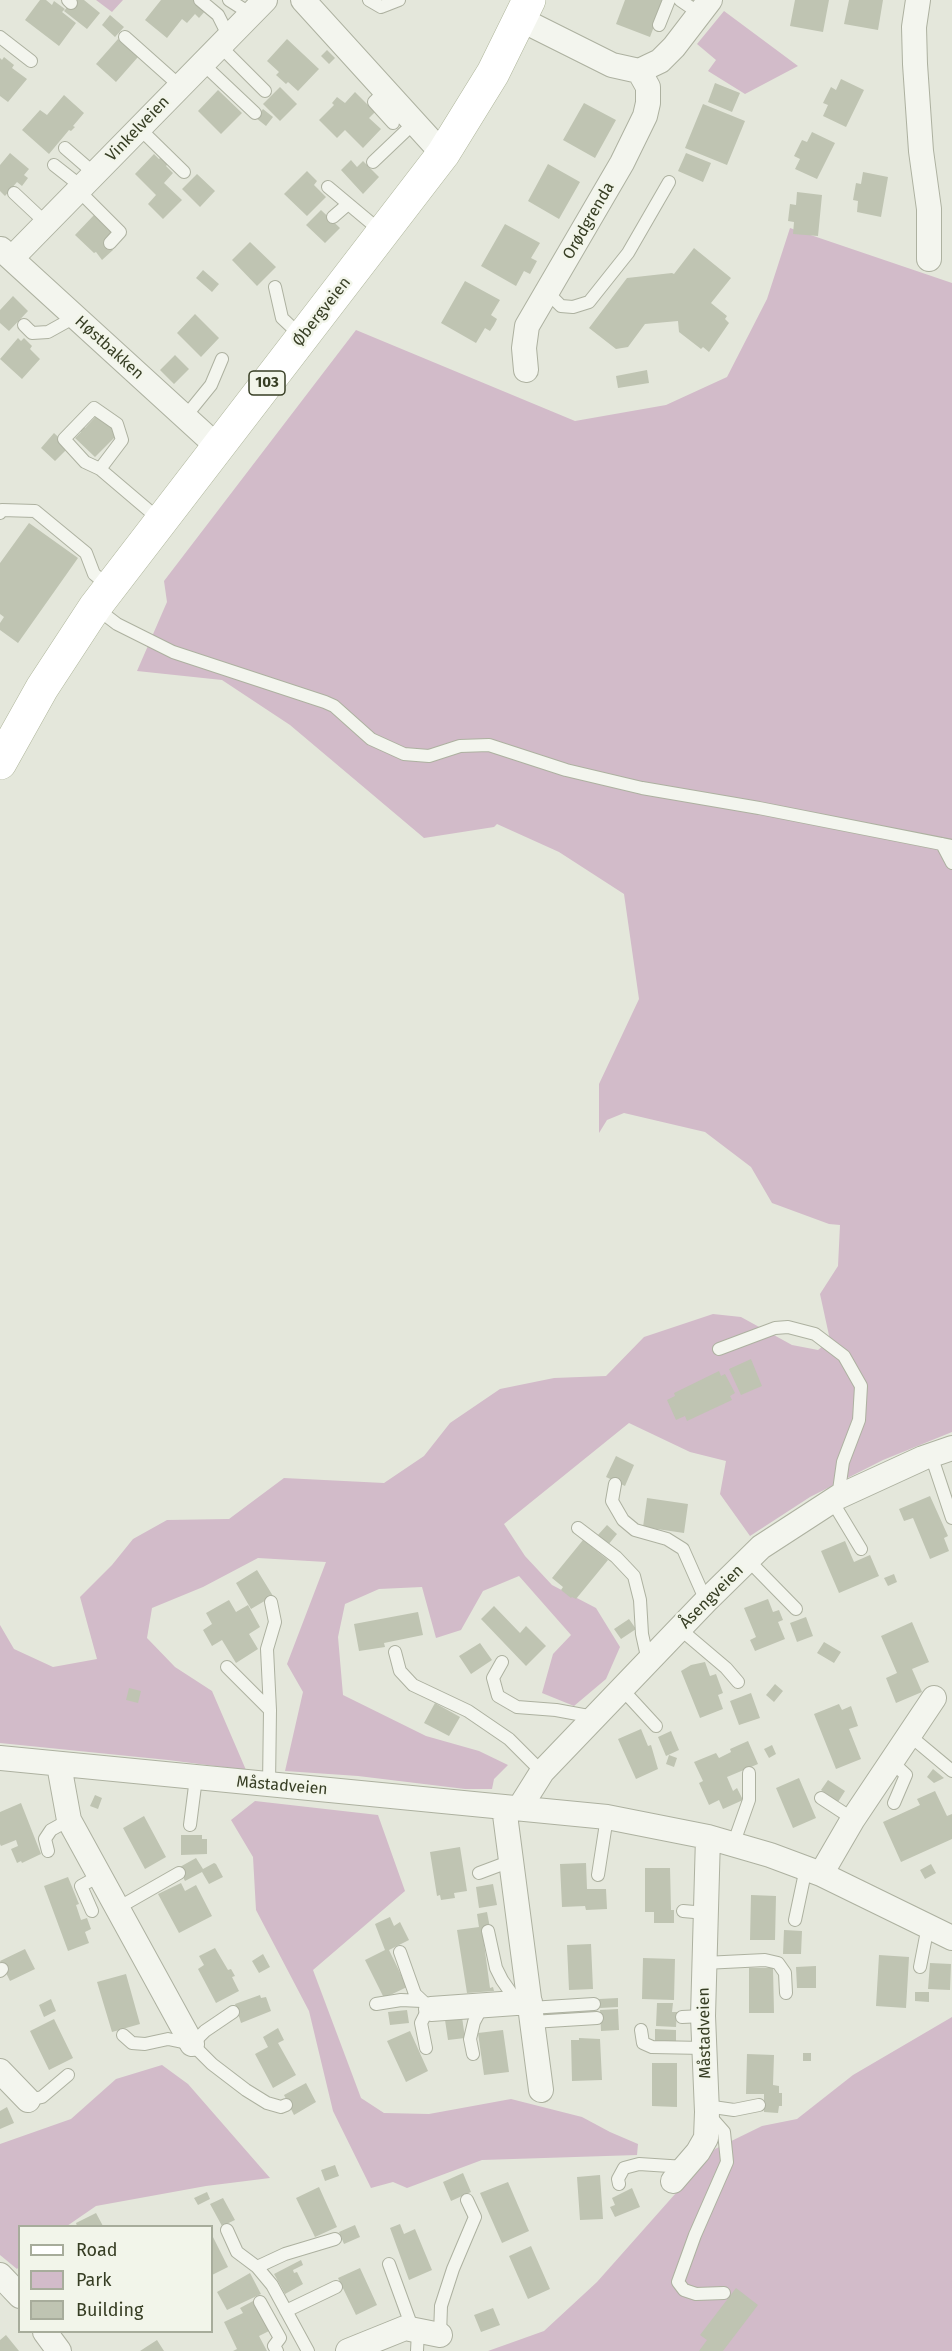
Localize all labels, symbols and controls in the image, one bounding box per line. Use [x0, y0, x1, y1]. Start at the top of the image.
street label: Vinkelveien [102, 92, 174, 166]
street label: Orødgrenda [559, 179, 619, 263]
street label: Øbergveien [289, 274, 355, 350]
street label: Høstbakken [71, 312, 147, 384]
road number: 103 [249, 371, 285, 395]
street label: Åsengveien [676, 1561, 748, 1633]
street label: Måstadveien [236, 1772, 328, 1800]
street label: Måstadveien [695, 1987, 715, 2079]
legend [18, 2225, 213, 2333]
text: Road [76, 2239, 118, 2261]
text: Park [76, 2269, 111, 2291]
text: Building [76, 2299, 143, 2321]

